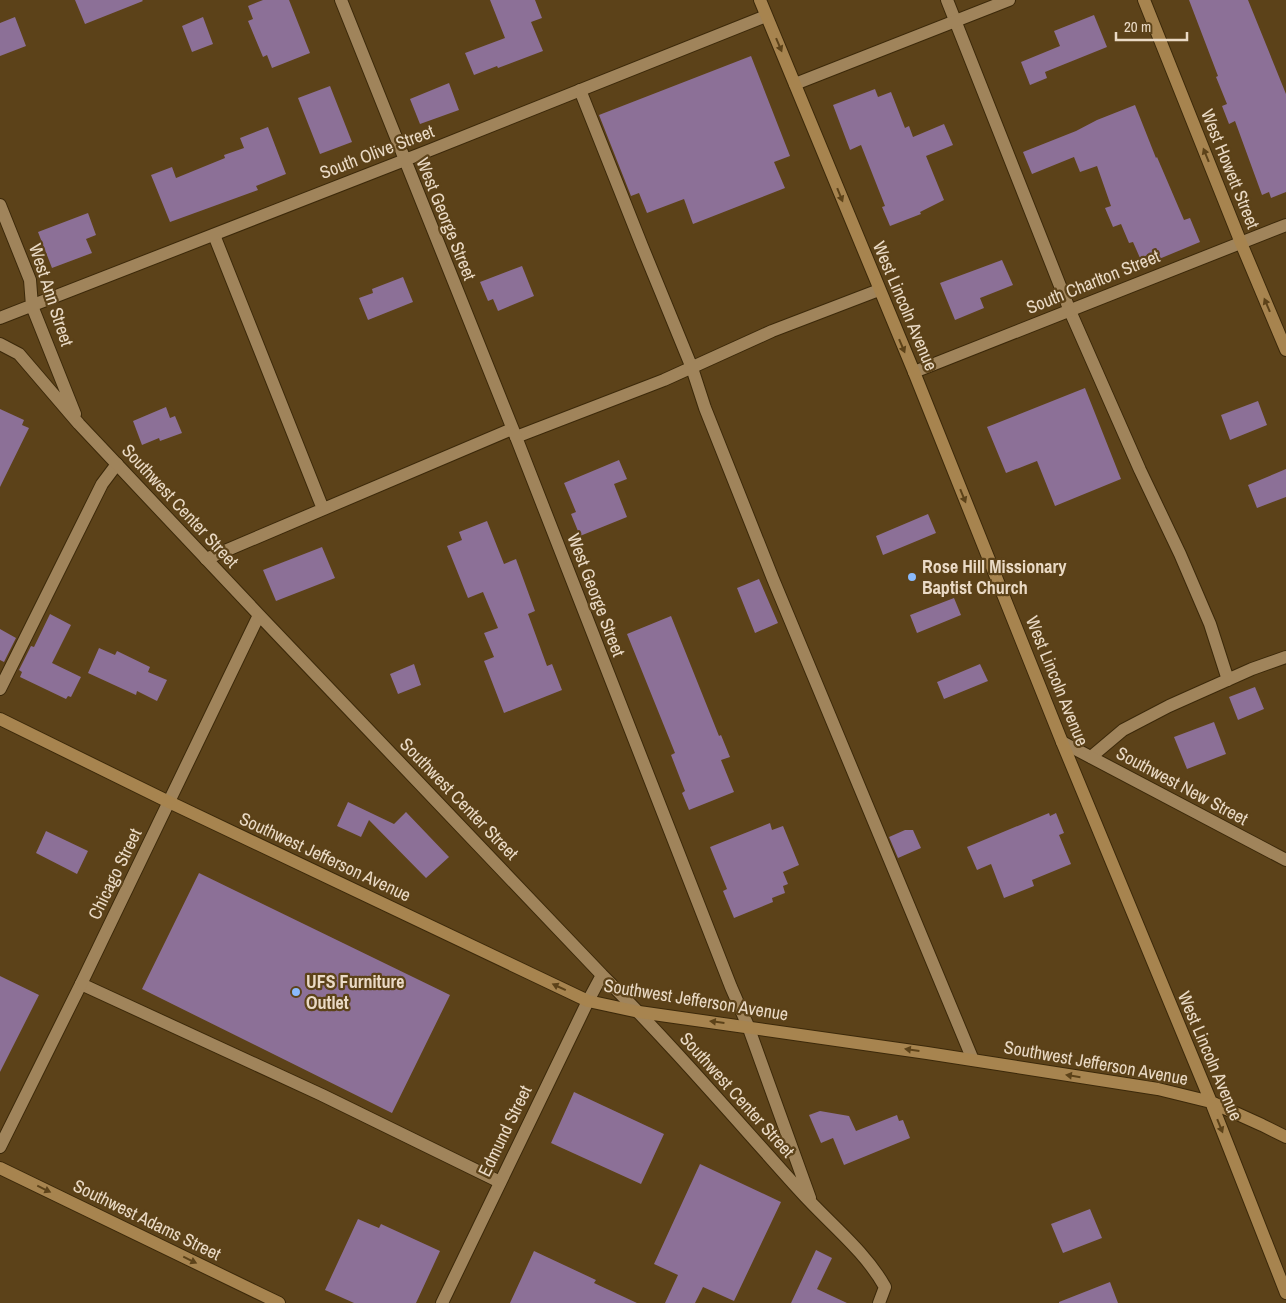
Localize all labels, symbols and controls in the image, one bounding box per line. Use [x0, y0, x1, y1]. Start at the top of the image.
scale bar [1116, 10, 1187, 42]
text: 20 m [1124, 16, 1151, 37]
one-way arrow [775, 38, 783, 52]
street label: West Howett Street [1195, 105, 1266, 232]
street label: South Olive Street [316, 118, 438, 185]
one-way arrow [1201, 148, 1209, 162]
street label: West George Street [410, 154, 482, 284]
one-way arrow [837, 188, 845, 202]
street label: West Lincoln Avenue [867, 237, 944, 374]
street label: West Ann Street [23, 240, 80, 349]
street label: South Charlton Street [1022, 243, 1163, 320]
one-way arrow [1263, 297, 1271, 312]
one-way arrow [899, 339, 907, 353]
street label: Southwest Center Street [116, 438, 244, 573]
one-way arrow [960, 489, 968, 503]
street label: West George Street [561, 530, 631, 660]
place label: Rose Hill Missionary Baptist Church [922, 554, 1067, 600]
marker: Rose Hill Missionary Baptist Church [906, 571, 918, 583]
street label: West Lincoln Avenue [1020, 612, 1095, 750]
street label: Southwest Center Street [395, 732, 524, 865]
street label: Southwest New Street [1112, 740, 1253, 831]
street label: Southwest Jefferson Avenue [235, 806, 415, 907]
street label: Chicago Street [82, 824, 147, 924]
place label: UFS Furniture Outlet [306, 969, 404, 1015]
street label: Southwest Jefferson Avenue [602, 973, 790, 1026]
one-way arrow [552, 983, 566, 991]
marker: UFS Furniture Outlet [290, 986, 302, 998]
street label: West Lincoln Avenue [1172, 987, 1249, 1124]
one-way arrow [708, 1018, 724, 1026]
street label: Southwest Center Street [674, 1027, 800, 1163]
street label: Southwest Jefferson Avenue [1002, 1034, 1190, 1091]
one-way arrow [904, 1046, 920, 1054]
one-way arrow [1064, 1071, 1080, 1079]
street label: Edmund Street [472, 1081, 537, 1181]
one-way arrow [1216, 1119, 1224, 1134]
street label: Southwest Adams Street [69, 1173, 225, 1266]
one-way arrow [37, 1185, 51, 1193]
one-way arrow [183, 1256, 197, 1264]

